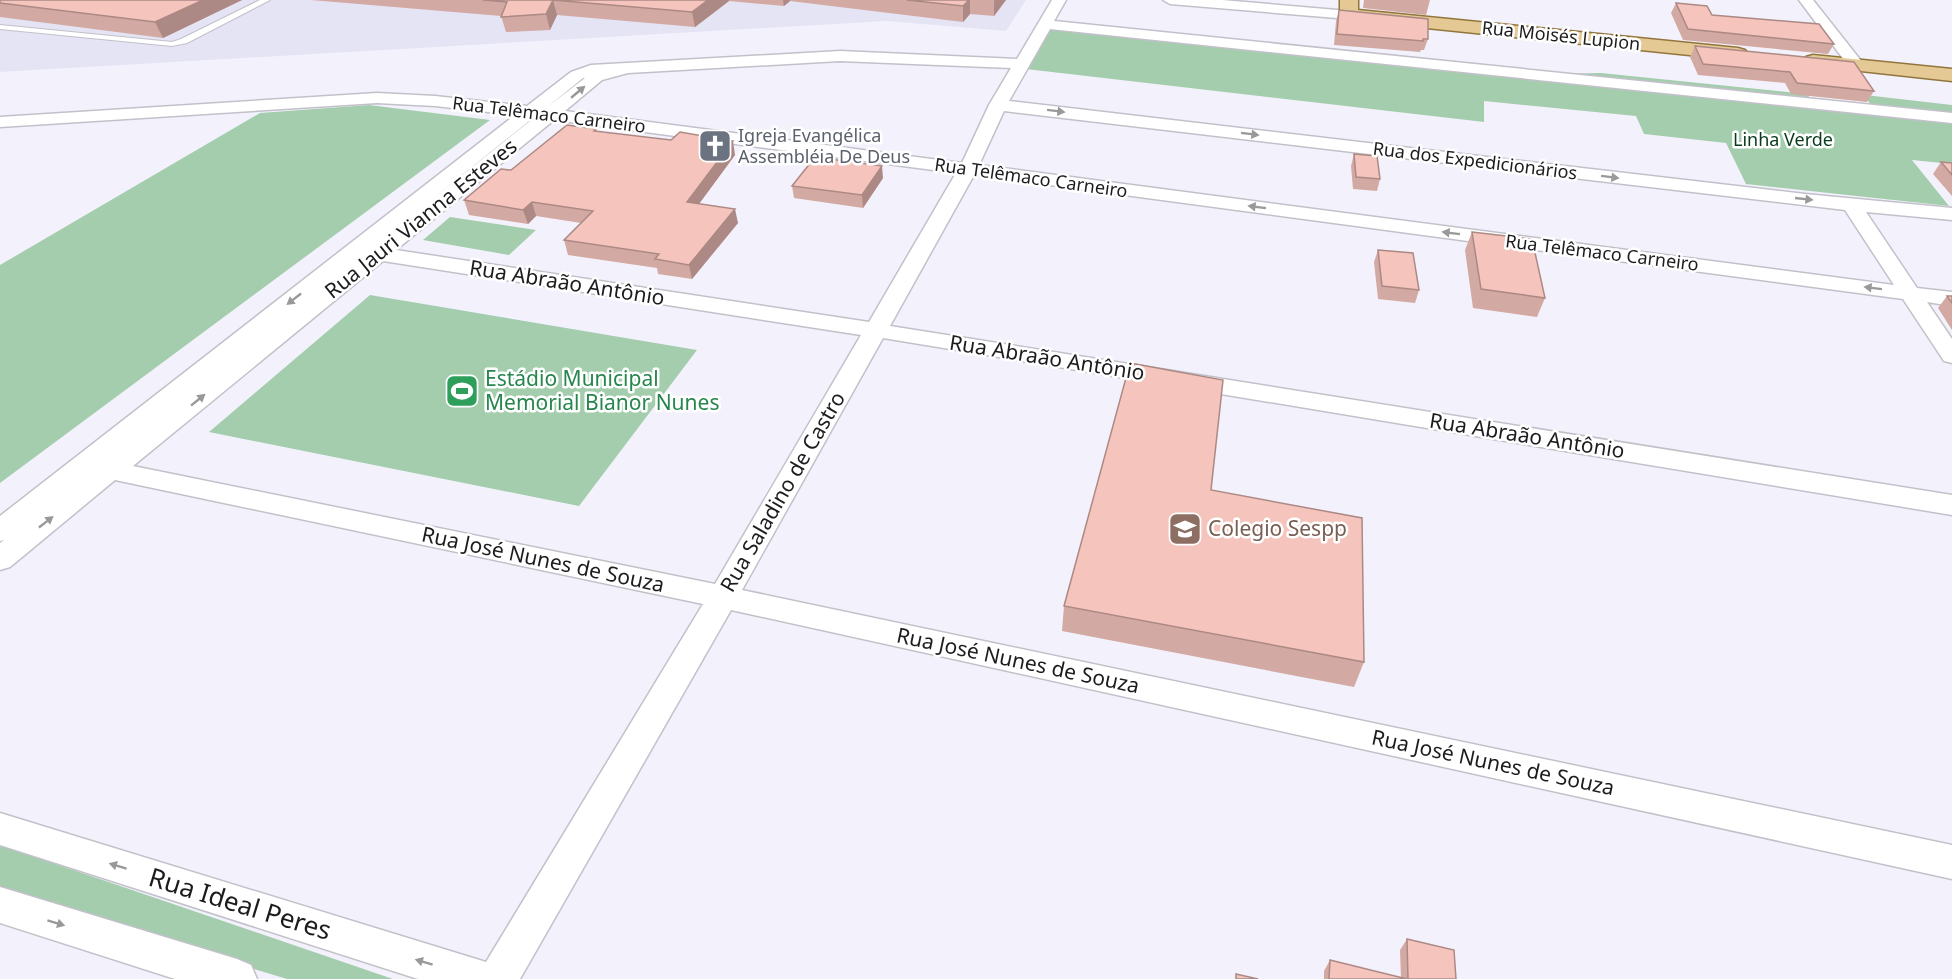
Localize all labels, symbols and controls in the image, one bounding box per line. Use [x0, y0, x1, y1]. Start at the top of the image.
street label: Rua Moisés Lupion [1481, 15, 1642, 55]
one-way arrow [570, 86, 586, 99]
street label: Rua Telêmaco Carneiro [451, 90, 647, 138]
one-way arrow [1047, 107, 1066, 116]
place label: Igreja Evangélica Assembléia De Deus [738, 123, 910, 168]
park label: Linha Verde [1733, 127, 1833, 151]
church icon: Igreja Evangélica Assembléia De Deus [697, 128, 733, 164]
one-way arrow [1240, 129, 1259, 139]
street label: Rua Jauri Vianna Esteves [318, 132, 522, 305]
street label: Rua dos Expedicionários [1372, 136, 1579, 184]
street label: Rua Telêmaco Carneiro [933, 152, 1129, 202]
one-way arrow [1601, 172, 1620, 181]
one-way arrow [1795, 194, 1814, 204]
one-way arrow [1248, 203, 1267, 212]
one-way arrow [1441, 228, 1460, 237]
street label: Rua Telêmaco Carneiro [1504, 228, 1700, 276]
street label: Rua Abraão Antônio [467, 253, 667, 311]
one-way arrow [1864, 284, 1883, 293]
one-way arrow [286, 292, 302, 305]
street label: Rua Abraão Antônio [947, 328, 1147, 386]
place label: Estádio Municipal Memorial Bianor Nunes [485, 364, 719, 416]
sports icon: Estádio Municipal Memorial Bianor Nunes [444, 373, 480, 409]
street label: Rua Saladino de Castro [713, 386, 851, 597]
one-way arrow [190, 394, 205, 406]
street label: Rua Abraão Antônio [1427, 406, 1627, 464]
school or university icon: Colegio Sespp [1167, 511, 1203, 547]
place label: Colegio Sespp [1208, 514, 1347, 542]
one-way arrow [38, 516, 54, 529]
street label: Rua José Nunes de Souza [419, 520, 667, 598]
street label: Rua José Nunes de Souza [894, 621, 1142, 699]
street label: Rua José Nunes de Souza [1369, 723, 1617, 801]
street label: Rua Ideal Peres [145, 858, 336, 948]
one-way arrow [109, 861, 127, 870]
one-way arrow [47, 919, 65, 928]
one-way arrow [415, 956, 433, 966]

